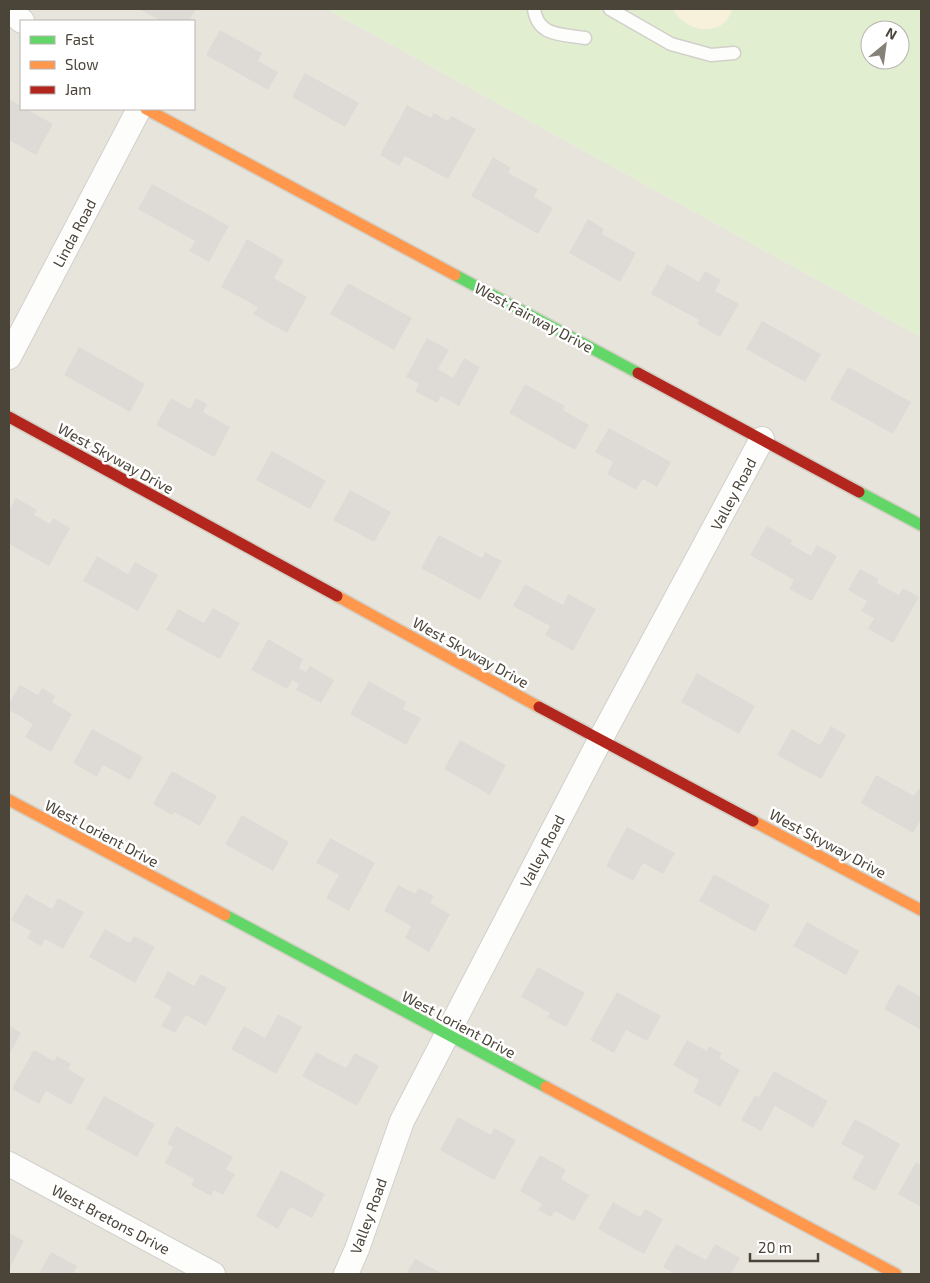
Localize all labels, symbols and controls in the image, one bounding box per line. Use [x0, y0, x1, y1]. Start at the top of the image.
legend [20, 20, 195, 110]
north arrow [860, 20, 910, 70]
text: N [883, 23, 900, 43]
text: Fast [65, 30, 95, 48]
text: Slow [65, 55, 99, 73]
text: Jam [65, 80, 91, 98]
street label: Linda Road [48, 196, 100, 270]
street label: West Fairway Drive [472, 278, 596, 356]
street label: West Skyway Drive [55, 419, 177, 497]
street label: Valley Road [706, 455, 760, 533]
street label: West Skyway Drive [410, 613, 532, 691]
street label: West Lorient Drive [42, 795, 162, 871]
street label: West Skyway Drive [766, 805, 890, 881]
street label: Valley Road [516, 812, 568, 890]
street label: West Lorient Drive [399, 986, 519, 1062]
street label: Valley Road [346, 1176, 390, 1256]
street label: West Bretons Drive [49, 1180, 173, 1258]
scale bar [750, 1230, 818, 1262]
text: 20 m [758, 1238, 792, 1256]

